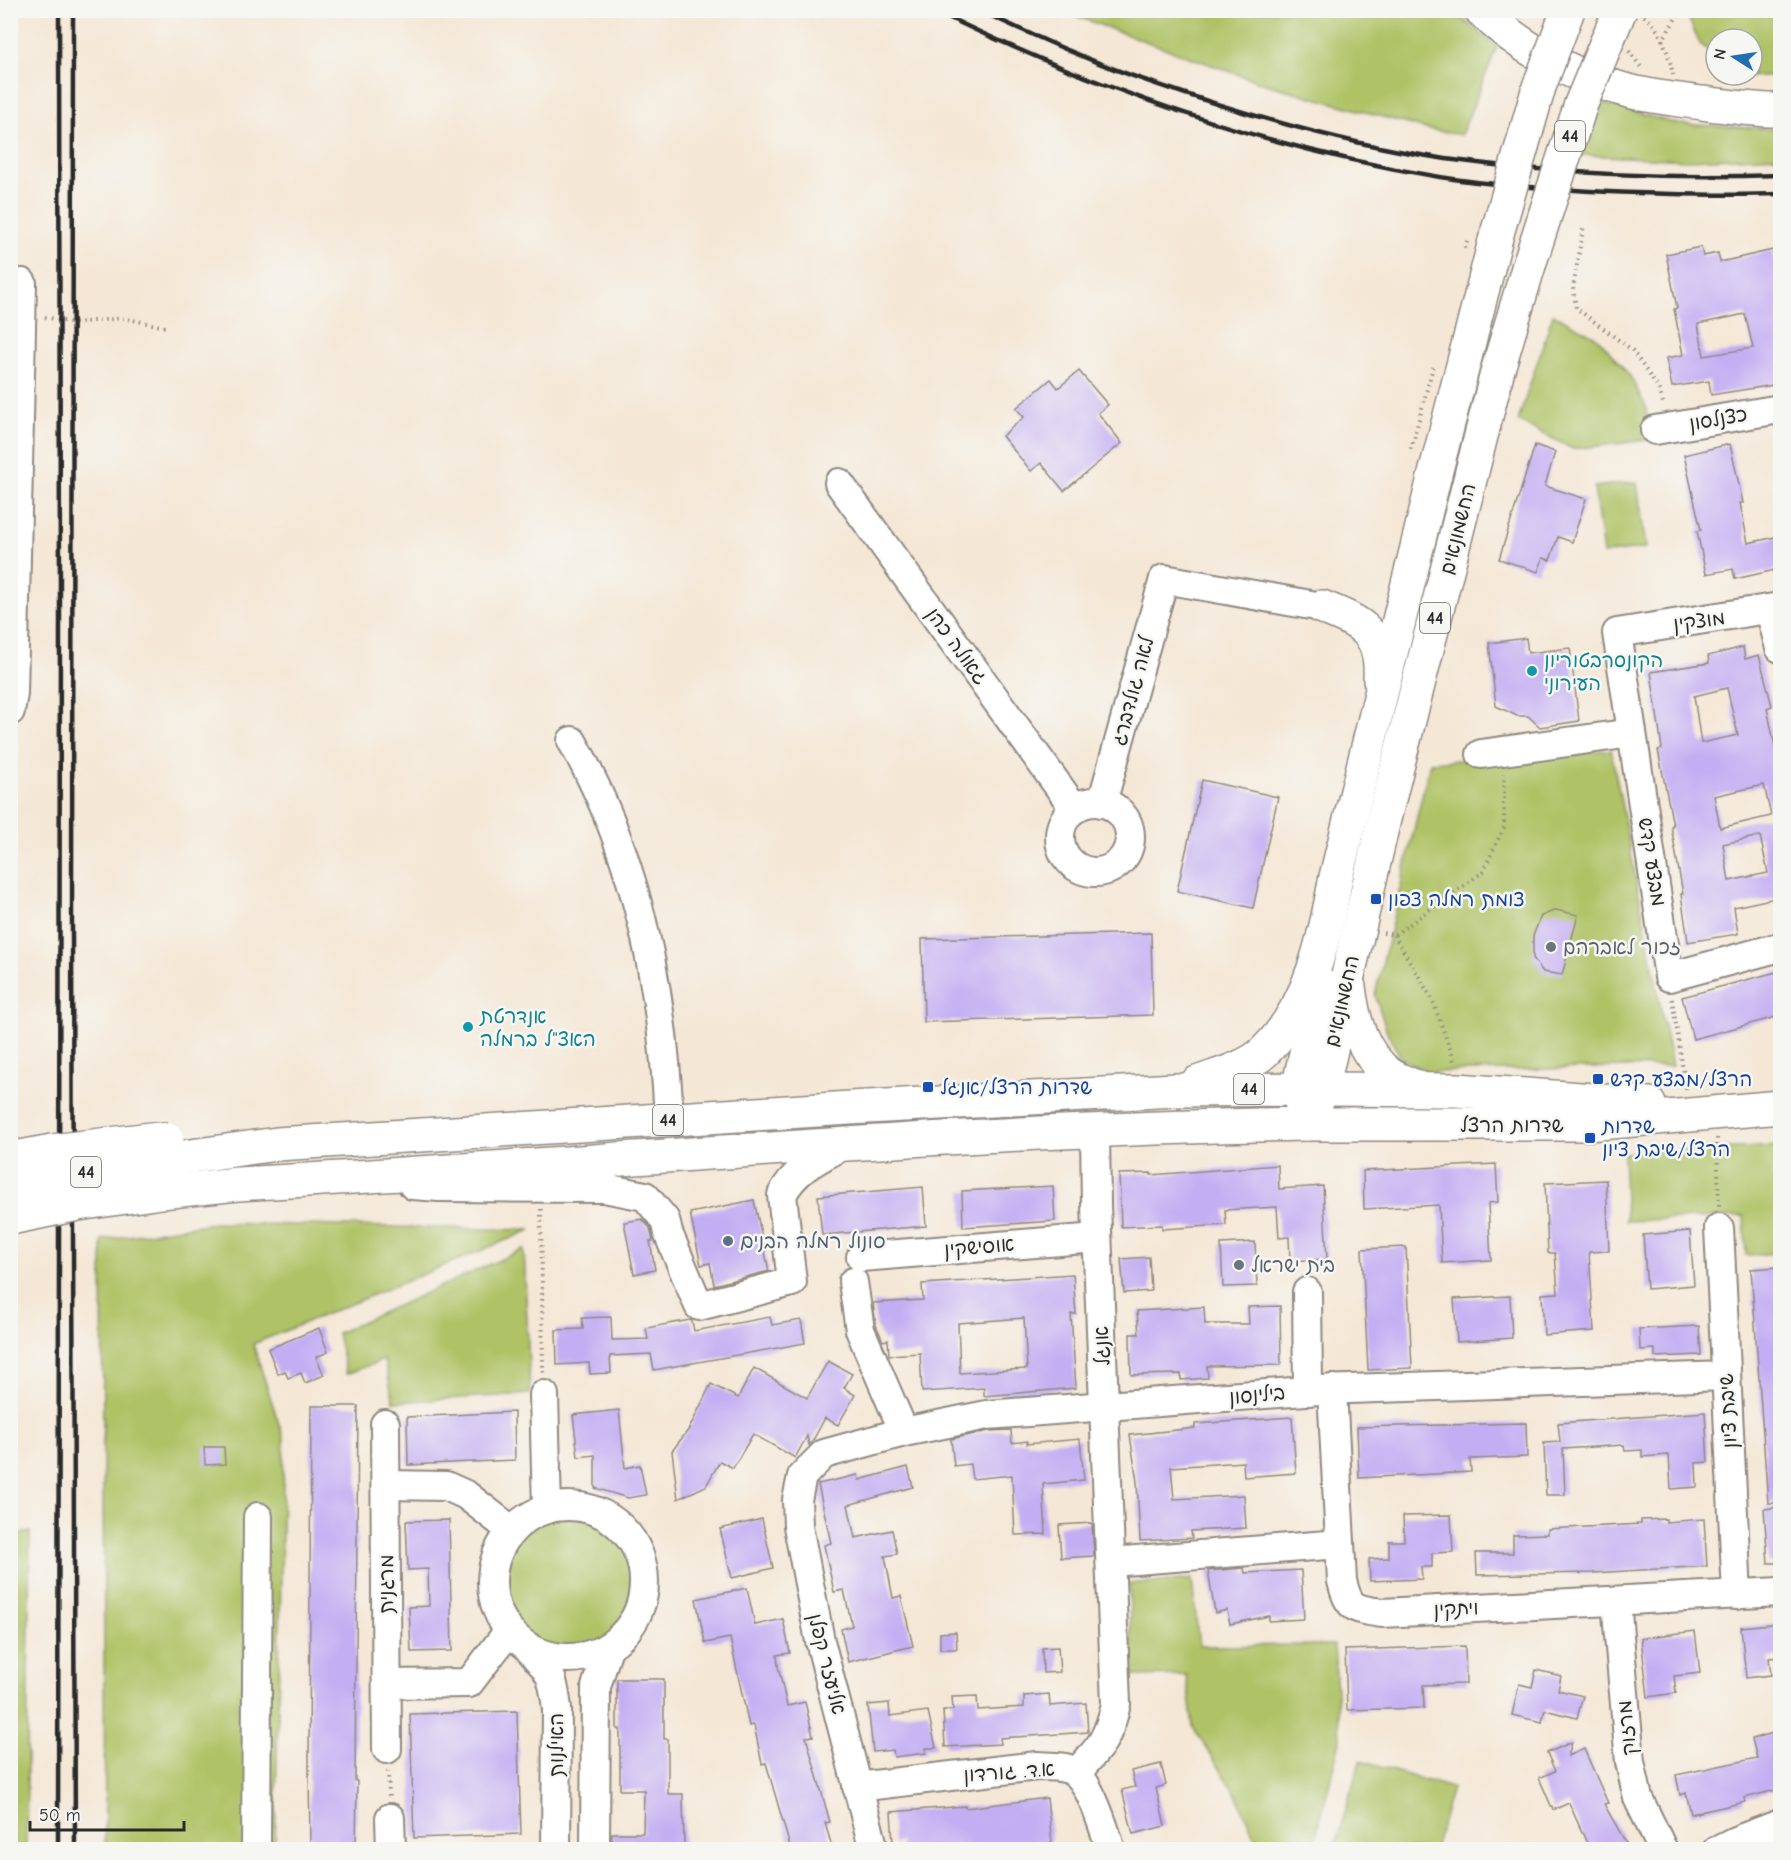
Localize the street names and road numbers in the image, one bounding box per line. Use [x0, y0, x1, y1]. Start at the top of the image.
road number: 44 [1555, 121, 1585, 151]
street label: כצנלסון [1687, 403, 1749, 435]
street label: החשמונאים [1436, 481, 1480, 577]
street label: גאולה כהן [921, 603, 993, 689]
road number: 44 [1420, 603, 1450, 633]
street label: מוצקין [1672, 606, 1726, 636]
street label: לאה גולדברג [1107, 633, 1159, 748]
street label: מבצע קדש [1634, 816, 1670, 908]
street label: החשמונאים [1320, 953, 1364, 1049]
road number: 44 [1234, 1074, 1264, 1104]
road number: 44 [653, 1105, 683, 1135]
street label: שדרות הרצל [1460, 1114, 1564, 1137]
road number: 44 [71, 1157, 101, 1187]
street label: אוסישקין [943, 1232, 1015, 1263]
street label: אנגל [1089, 1325, 1115, 1367]
street label: שיבת ציון [1715, 1373, 1741, 1449]
street label: בילינסון [1228, 1381, 1286, 1409]
street label: מרגנית [375, 1554, 398, 1614]
street label: ויתקין [1433, 1596, 1479, 1622]
street label: אליעזר קפלן [802, 1611, 851, 1717]
street label: מרזוק [1613, 1699, 1642, 1757]
street label: האילנות [545, 1713, 568, 1777]
street label: א.ד. גורדון [963, 1757, 1055, 1788]

